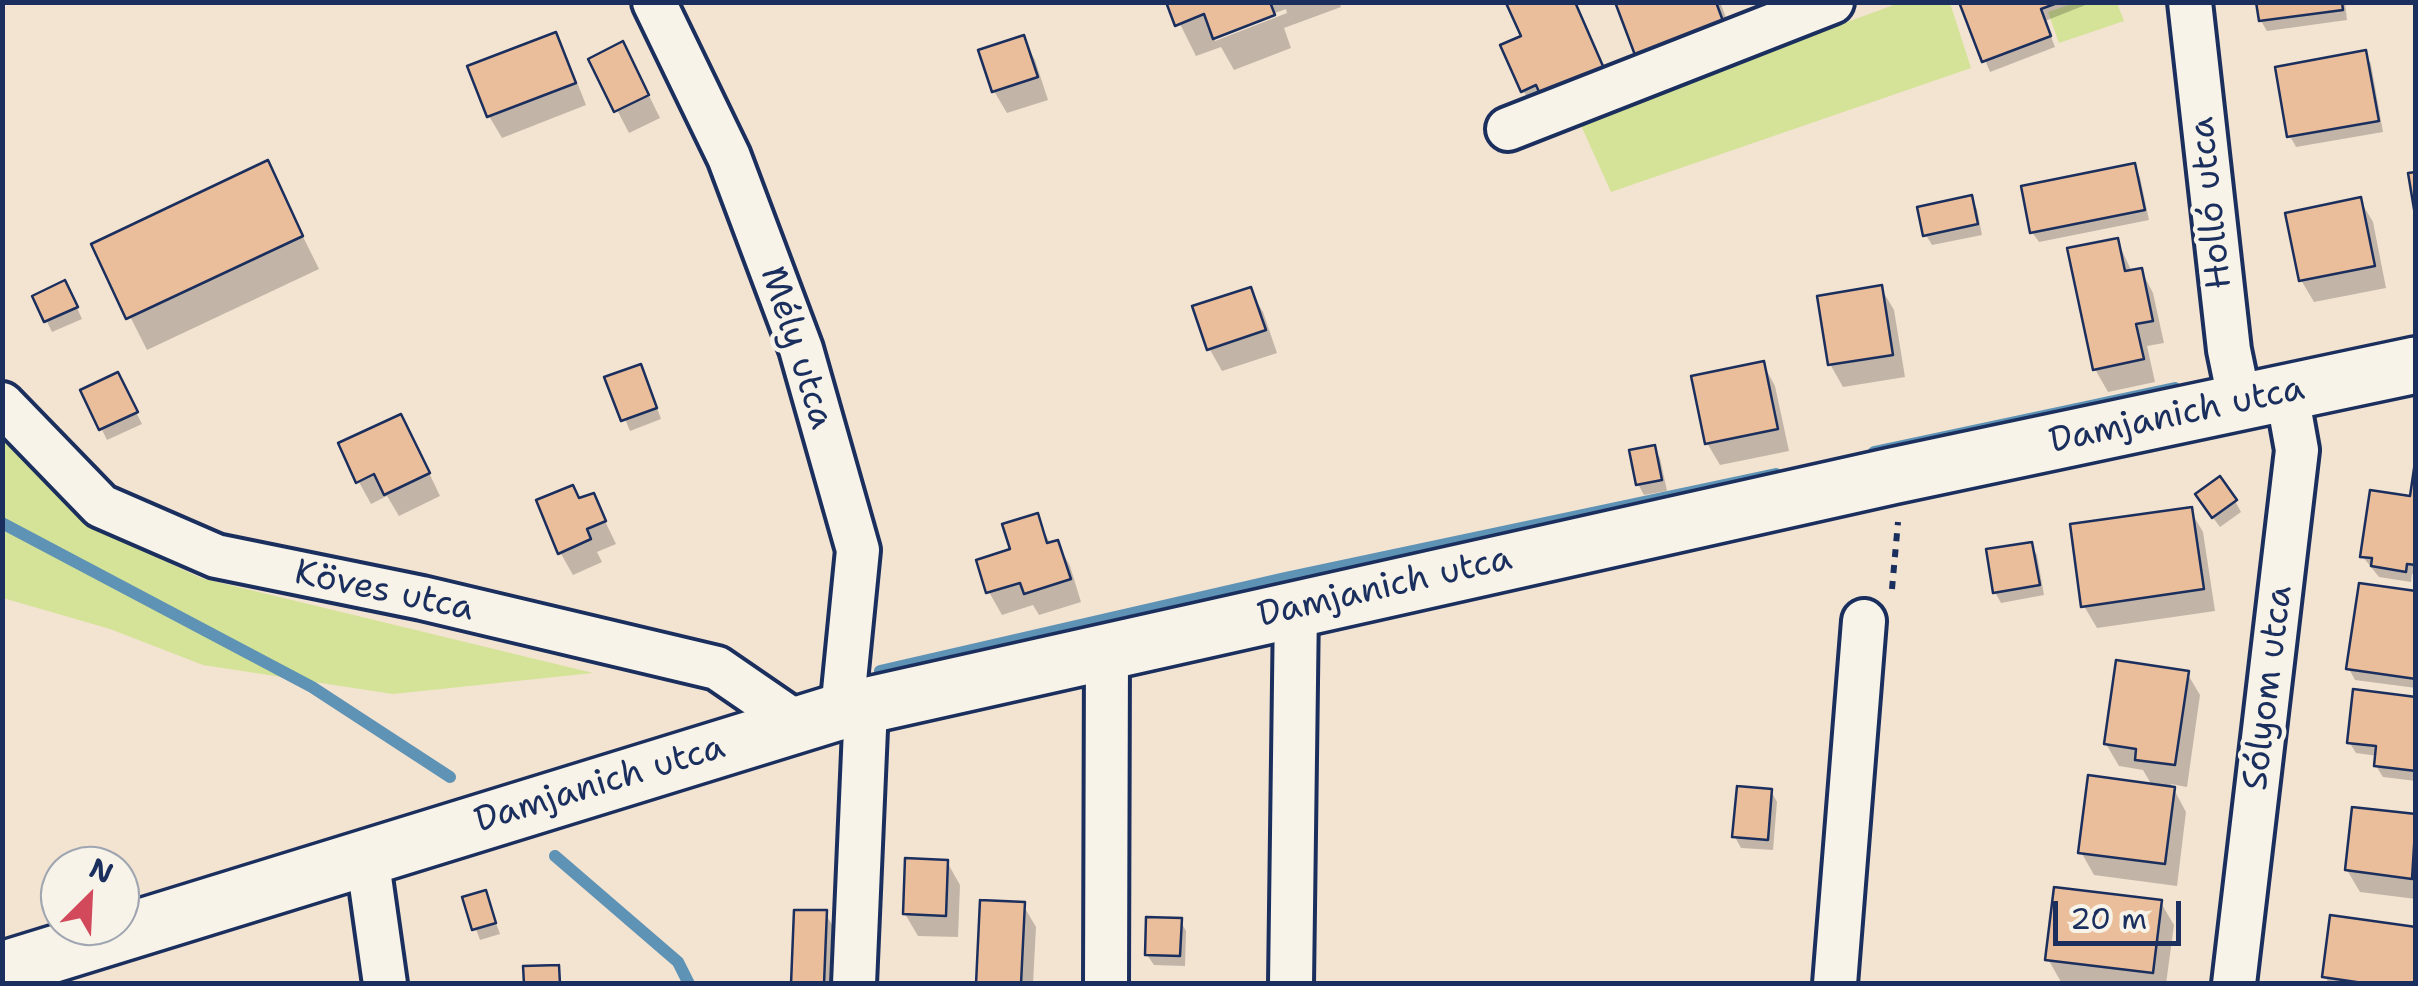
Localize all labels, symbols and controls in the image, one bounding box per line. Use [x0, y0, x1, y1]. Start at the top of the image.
street label: Holló utca [2182, 115, 2242, 291]
street label: Mély utca [750, 262, 842, 434]
street label: Damjanich utca [2046, 369, 2308, 463]
street label: Damjanich utca [1254, 538, 1516, 638]
street label: Köves utca [291, 553, 477, 631]
street label: Sólyom utca [2236, 583, 2302, 793]
street label: Damjanich utca [470, 727, 730, 843]
north arrow [40, 846, 140, 946]
text: N [84, 849, 119, 892]
scale bar [2058, 881, 2186, 943]
text: 20 m [2070, 898, 2147, 939]

